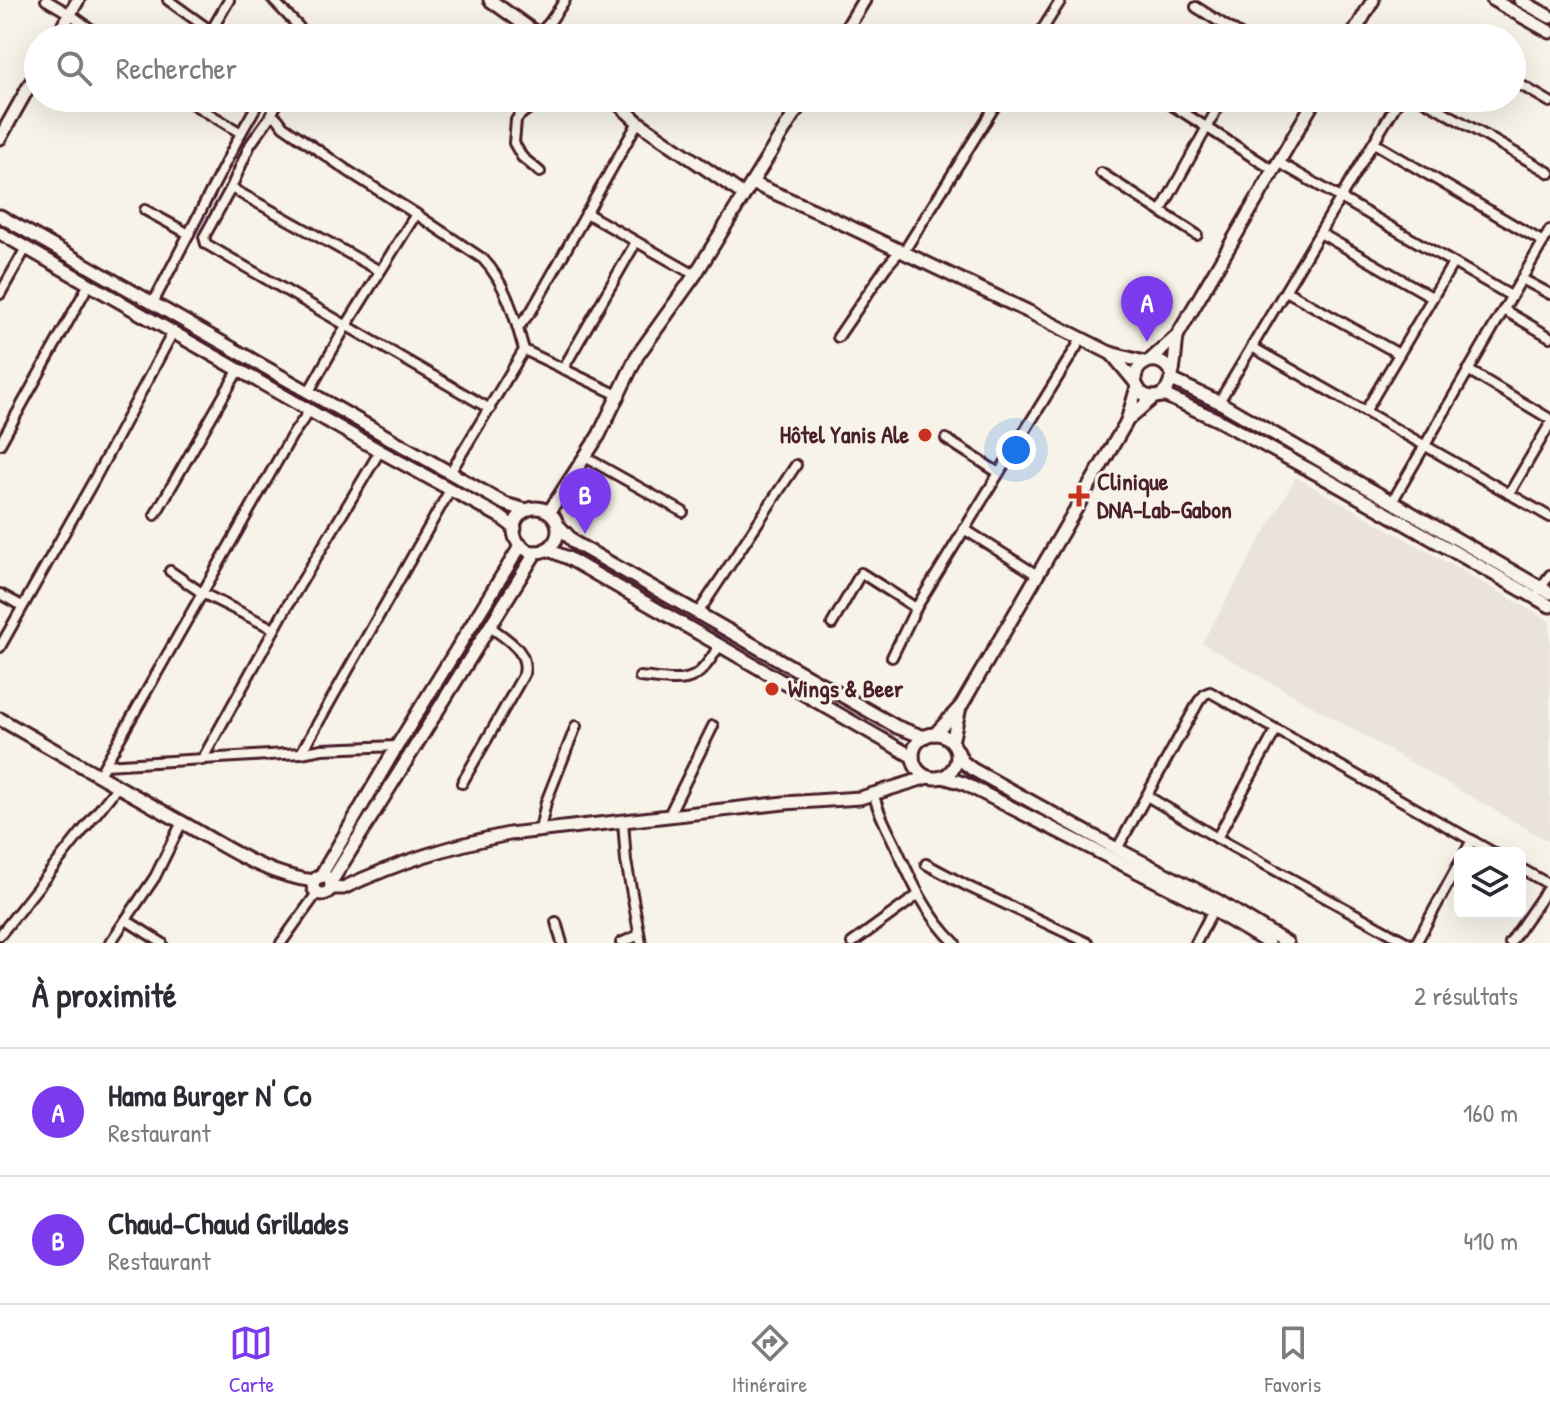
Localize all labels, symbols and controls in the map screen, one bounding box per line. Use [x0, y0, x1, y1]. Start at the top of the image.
search box [24, 24, 1526, 112]
icon: search [52, 46, 96, 90]
text: Rechercher [116, 48, 237, 88]
pin: A [1121, 276, 1173, 342]
place label: Hôtel Yanis Ale [780, 418, 909, 450]
marker: Hôtel Yanis Ale [916, 426, 934, 444]
your location [996, 430, 1036, 470]
place label: Clinique DNA-Lab-Gabon [1097, 465, 1232, 525]
pin: B [559, 468, 611, 534]
marker: Clinique DNA-Lab-Gabon [1068, 485, 1090, 507]
place label: Wings & Beer [788, 672, 904, 705]
marker: Wings & Beer [763, 680, 781, 698]
map controls [1454, 847, 1526, 919]
button: layers [1454, 847, 1526, 919]
text: À proximité [32, 972, 177, 1018]
text: 2 résultats [1414, 978, 1518, 1013]
text: Hama Burger N' Co [108, 1075, 312, 1115]
text: A [52, 1095, 64, 1130]
text: 160 m [1463, 1095, 1518, 1130]
text: Restaurant [108, 1115, 211, 1150]
text: Chaud-Chaud Grillades [108, 1203, 349, 1243]
text: B [51, 1223, 65, 1258]
text: 410 m [1464, 1223, 1518, 1258]
text: Restaurant [108, 1243, 211, 1278]
tab: Carte [229, 1321, 274, 1399]
tab: Itinéraire [732, 1321, 807, 1399]
tab: Favoris [1265, 1321, 1321, 1399]

